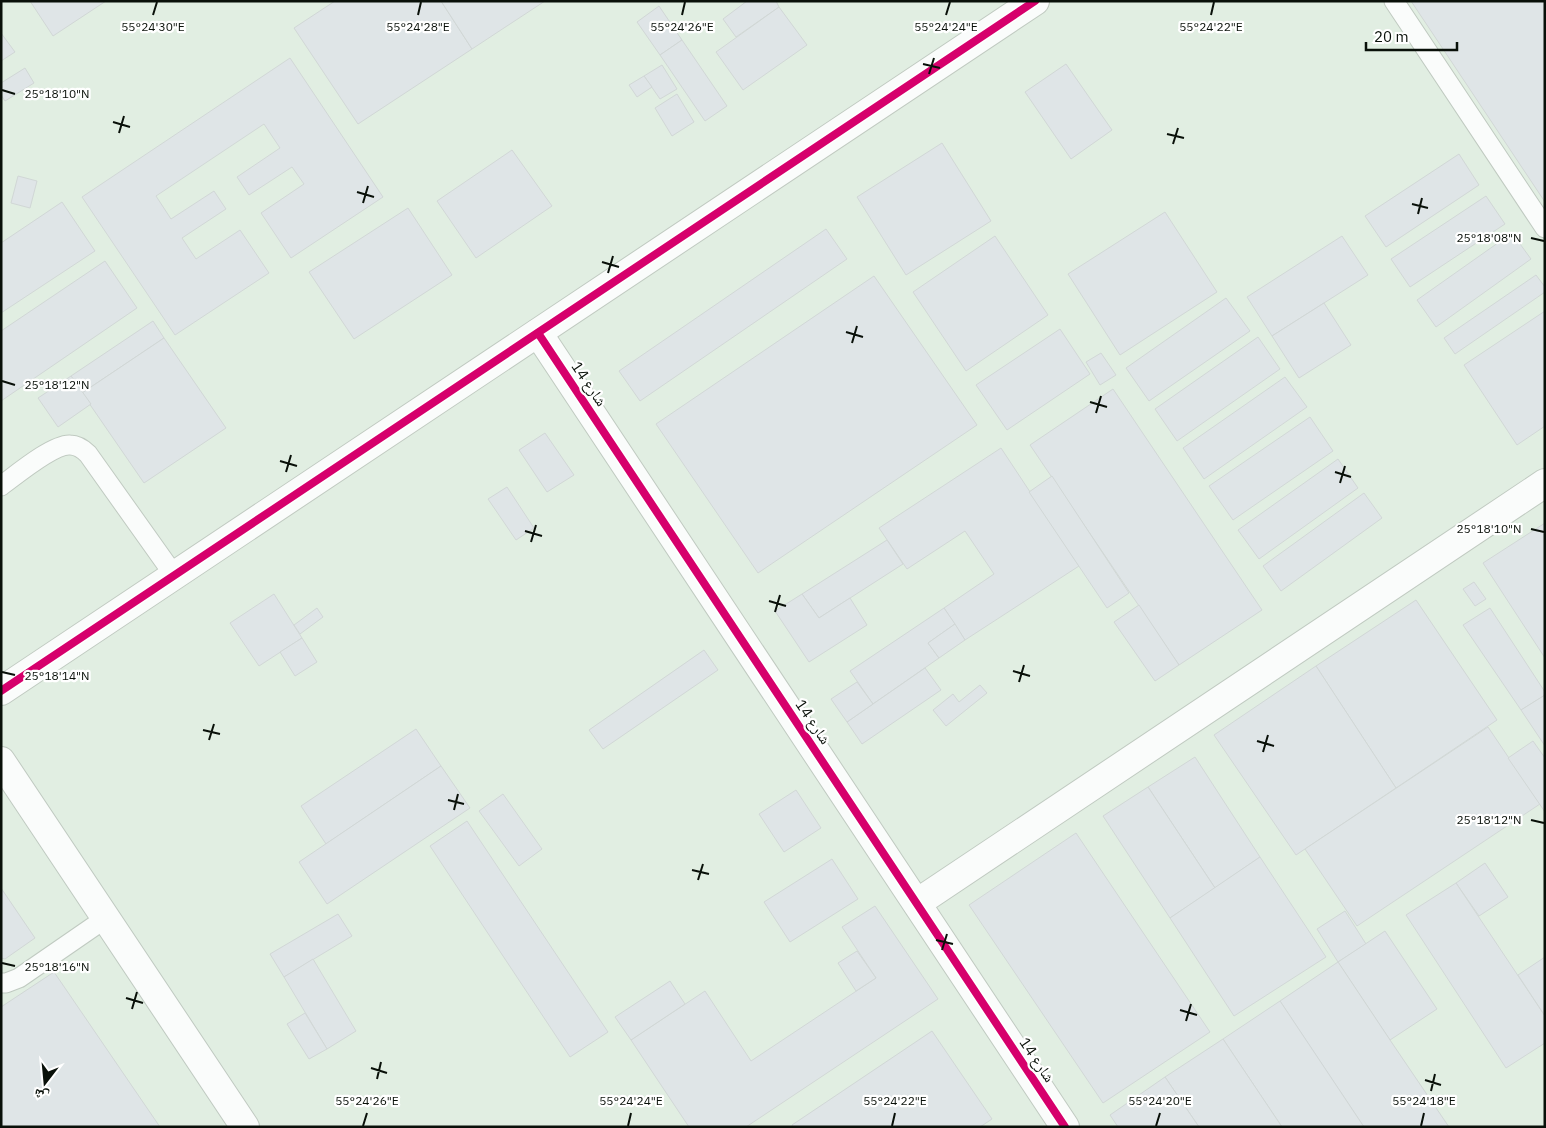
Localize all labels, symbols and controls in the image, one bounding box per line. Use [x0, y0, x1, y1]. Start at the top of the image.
text: 55°24'30"E [121, 19, 185, 34]
text: 55°24'28"E [386, 19, 450, 34]
text: 55°24'26"E [650, 19, 714, 34]
text: 55°24'24"E [914, 19, 978, 34]
text: 55°24'22"E [1179, 19, 1243, 34]
scale bar [1366, 20, 1457, 52]
text: 20 m [1374, 27, 1409, 46]
text: 25°18'10"N [24, 86, 90, 101]
text: 25°18'08"N [1456, 230, 1522, 245]
street label: شارع 14 [567, 358, 611, 410]
text: 25°18'12"N [24, 377, 90, 392]
text: 25°18'10"N [1456, 521, 1522, 536]
text: 25°18'14"N [24, 668, 90, 683]
street label: شارع 14 [791, 696, 835, 748]
text: 25°18'12"N [1456, 812, 1522, 827]
text: 25°18'16"N [24, 959, 90, 974]
street label: شارع 14 [1015, 1034, 1059, 1086]
north arrow [20, 1058, 70, 1108]
text: ش [32, 1085, 51, 1106]
text: 55°24'26"E [335, 1093, 399, 1108]
text: 55°24'24"E [599, 1093, 663, 1108]
text: 55°24'22"E [863, 1093, 927, 1108]
text: 55°24'20"E [1128, 1093, 1192, 1108]
text: 55°24'18"E [1392, 1093, 1456, 1108]

